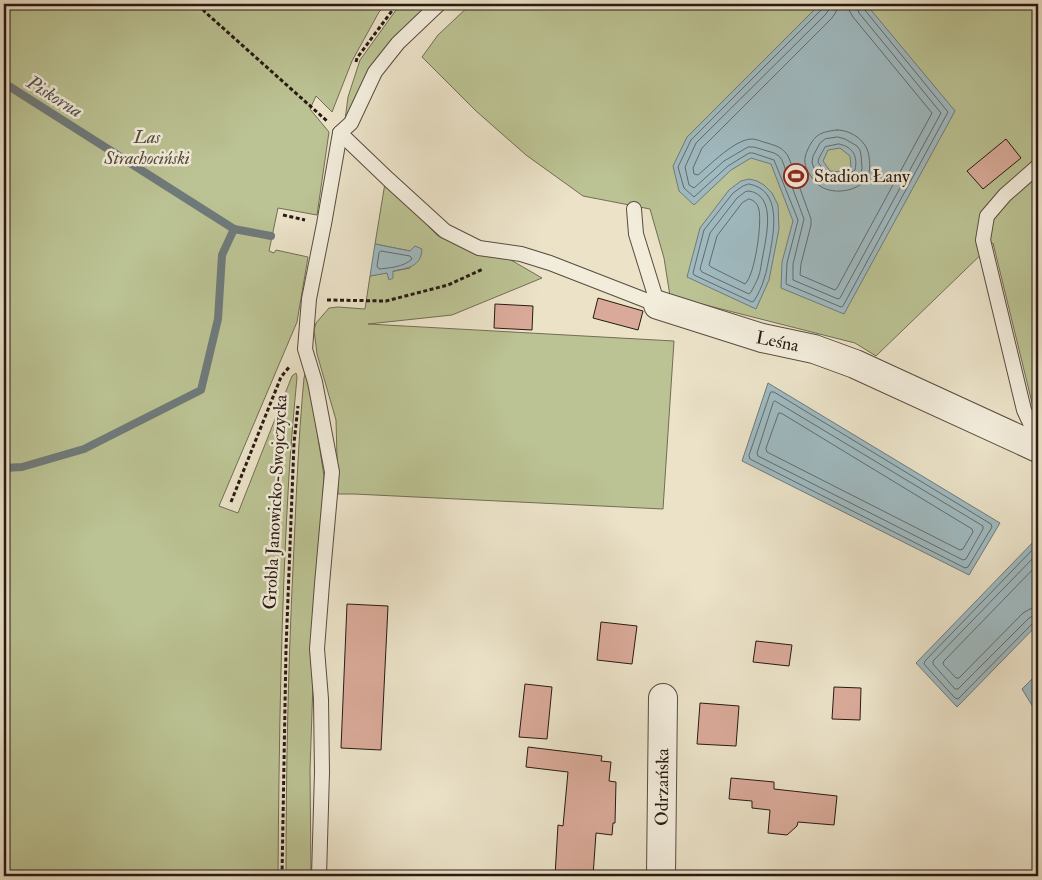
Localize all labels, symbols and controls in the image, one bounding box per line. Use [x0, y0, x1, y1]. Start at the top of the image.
water label: Piskorna [21, 70, 87, 123]
park label: Las Strachociński [103, 126, 190, 170]
sports icon: Stadion Łany [783, 163, 809, 189]
place label: Stadion Łany [814, 165, 911, 188]
street label: Leśna [754, 326, 802, 358]
street label: Grobla Janowicko-Swojczycka [258, 393, 293, 610]
street label: Odrzańska [651, 747, 674, 826]

